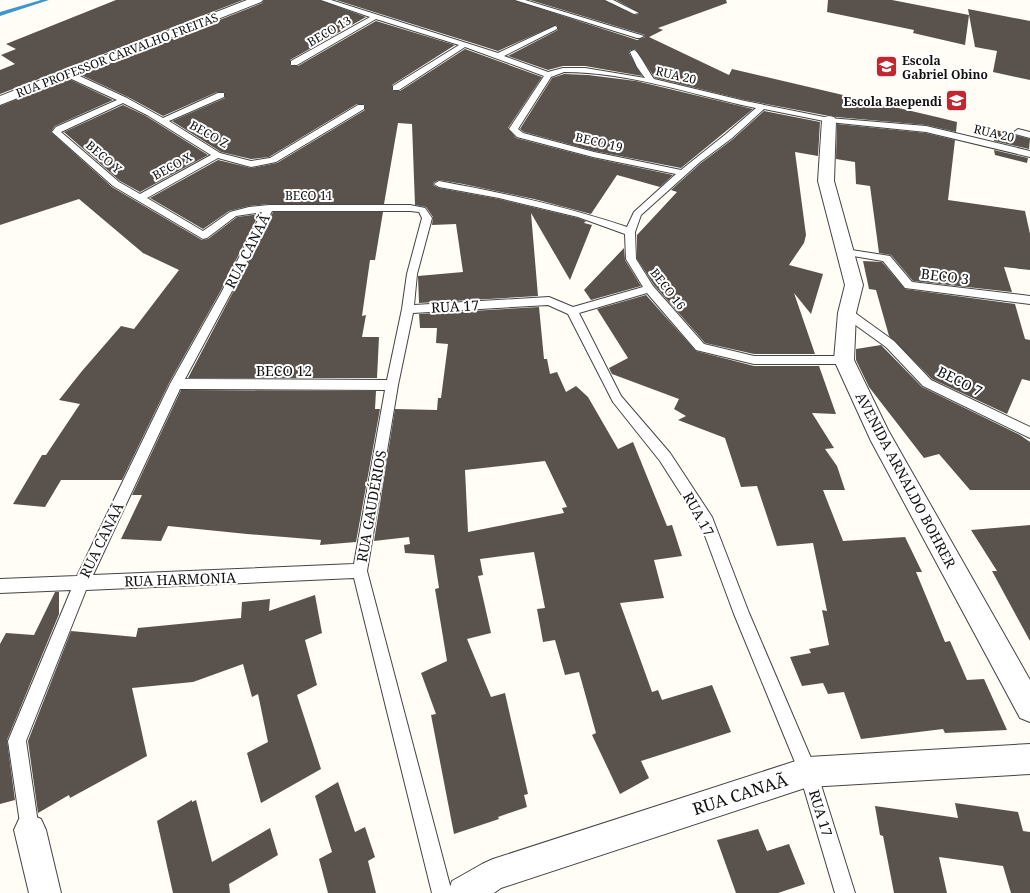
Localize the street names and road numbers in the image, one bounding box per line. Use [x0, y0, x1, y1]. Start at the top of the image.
street label: RUA PROFESSOR CARVALHO FREITAS [13, 8, 221, 102]
street label: BECO 13 [304, 11, 354, 50]
street label: RUA 20 [654, 62, 698, 88]
street label: BECO Z [187, 116, 231, 152]
street label: RUA 20 [972, 120, 1016, 146]
street label: BECO 19 [574, 128, 624, 156]
street label: BECO Y [82, 137, 126, 178]
street label: BECO X [149, 148, 195, 184]
street label: BECO 11 [285, 187, 333, 204]
street label: RUA CANAÃ [220, 210, 274, 291]
street label: BECO 3 [920, 264, 970, 288]
street label: BECO 16 [646, 265, 690, 313]
street label: RUA 17 [431, 295, 480, 317]
street label: BECO 12 [256, 361, 312, 380]
street label: BECO 7 [934, 362, 986, 401]
street label: AVENIDA ARNALDO BOHRER [852, 389, 961, 572]
street label: RUA GAUDÉRIOS [352, 449, 390, 563]
street label: RUA 17 [679, 488, 719, 540]
street label: RUA CANAÃ [75, 499, 127, 581]
street label: RUA HARMONIA [124, 568, 236, 590]
street label: RUA CANAÃ [690, 768, 790, 820]
street label: RUA 17 [805, 787, 837, 839]

